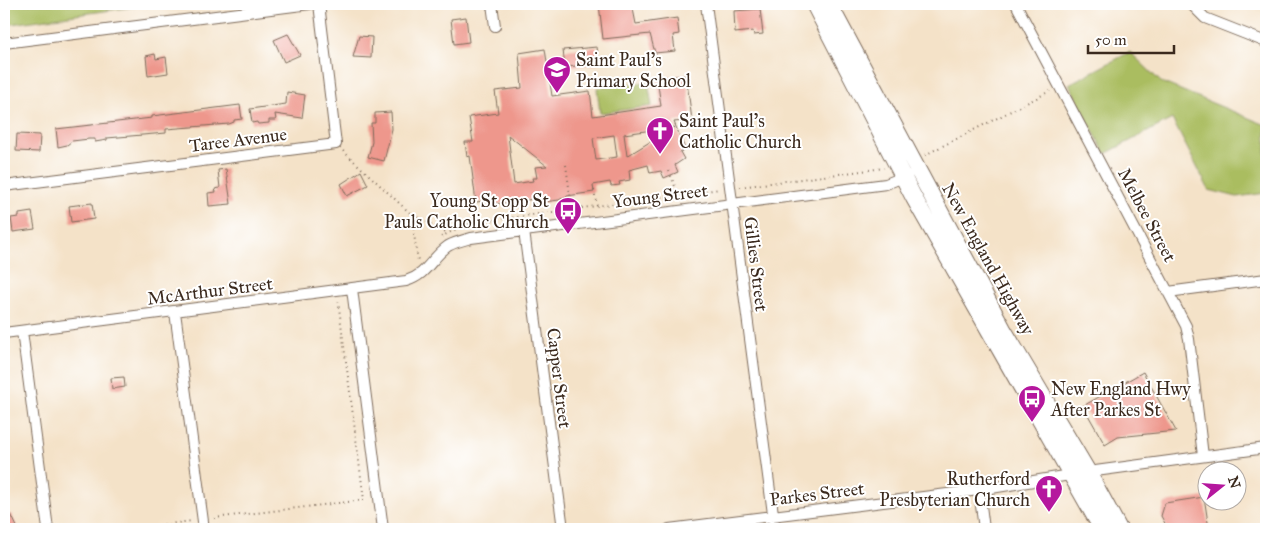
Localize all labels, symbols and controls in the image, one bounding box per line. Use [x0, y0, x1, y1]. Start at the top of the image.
scale bar [1088, 22, 1174, 54]
text: 50 m [1095, 31, 1127, 49]
place label: Saint Paul's Primary School [576, 49, 691, 92]
school or university icon: Saint Paul's Primary School [542, 55, 572, 94]
place label: Saint Paul's Catholic Church [679, 110, 802, 153]
church icon: Saint Paul's Catholic Church [645, 116, 675, 155]
street label: Taree Avenue [188, 123, 288, 157]
street label: Melbee Street [1113, 164, 1181, 266]
street label: Young Street [611, 179, 710, 214]
street label: New England Highway [936, 179, 1039, 340]
place label: Young St opp St Pauls Catholic Church [384, 190, 550, 233]
bus stop icon: Young St opp St Pauls Catholic Church [553, 196, 583, 235]
street label: Gillies Street [739, 215, 773, 313]
street label: McArthur Street [146, 272, 275, 310]
street label: Capper Street [542, 327, 576, 430]
place label: New England Hwy After Parkes St [1050, 378, 1191, 421]
bus stop icon: New England Hwy After Parkes St [1017, 384, 1047, 423]
north arrow [1198, 460, 1248, 510]
place label: Rutherford Presbyterian Church [879, 468, 1030, 511]
church icon: Rutherford Presbyterian Church [1034, 474, 1064, 513]
text: N [1224, 474, 1244, 491]
street label: Parkes Street [768, 477, 866, 511]

